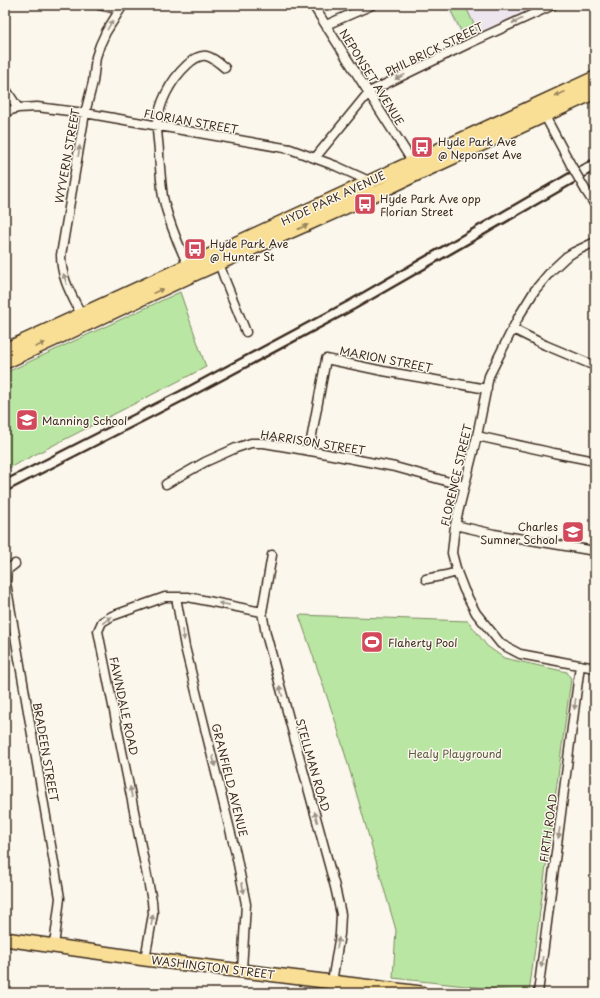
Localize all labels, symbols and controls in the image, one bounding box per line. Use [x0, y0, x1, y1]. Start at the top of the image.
street label: PHILBRICK STREET [382, 18, 486, 80]
one-way arrow [512, 18, 523, 24]
one-way arrow [107, 19, 114, 31]
street label: NEPONSET AVENUE [335, 26, 409, 129]
one-way arrow [394, 74, 406, 80]
one-way arrow [554, 91, 565, 97]
street label: FLORIAN STREET [143, 104, 240, 138]
street label: WYVERN STREET [50, 107, 84, 205]
place label: Hyde Park Ave @ Neponset Ave [438, 133, 522, 163]
bus stop icon: Hyde Park Ave @ Neponset Ave [409, 134, 435, 160]
one-way arrow [76, 145, 82, 157]
street label: HYDE PARK AVENUE [278, 166, 388, 230]
place label: Hyde Park Ave opp Florian Street [380, 190, 481, 220]
bus stop icon: Hyde Park Ave opp Florian Street [352, 191, 378, 217]
one-way arrow [297, 224, 308, 230]
place label: Hyde Park Ave @ Hunter St [210, 235, 288, 265]
bus stop icon: Hyde Park Ave @ Hunter St [182, 236, 208, 262]
one-way arrow [62, 272, 68, 284]
one-way arrow [153, 288, 164, 294]
one-way arrow [35, 342, 46, 348]
street label: MARION STREET [338, 342, 434, 376]
school or university icon: Manning School [14, 407, 40, 433]
place label: Manning School [42, 412, 127, 429]
street label: FLORENCE STREET [436, 422, 476, 528]
street label: HARRISON STREET [259, 425, 367, 459]
place label: Charles Sumner School [480, 518, 558, 548]
school or university icon: Charles Sumner School [560, 519, 586, 545]
one-way arrow [217, 601, 230, 607]
one-way arrow [101, 616, 112, 624]
one-way arrow [180, 629, 186, 641]
sports icon: Flaherty Pool [359, 629, 385, 655]
place label: Flaherty Pool [388, 634, 457, 651]
street label: FAWNDALE ROAD [105, 655, 143, 757]
one-way arrow [278, 685, 284, 697]
one-way arrow [572, 698, 579, 710]
street label: BRADEEN STREET [29, 701, 63, 803]
street label: STELLMAN ROAD [292, 716, 334, 814]
street label: GRANFIELD AVENUE [208, 722, 252, 839]
park label: Healy Playground [408, 745, 502, 762]
one-way arrow [211, 755, 217, 768]
one-way arrow [128, 786, 134, 799]
street label: FIRTH ROAD [535, 793, 561, 863]
one-way arrow [313, 810, 319, 822]
one-way arrow [556, 827, 562, 839]
one-way arrow [241, 882, 247, 894]
one-way arrow [149, 914, 155, 926]
one-way arrow [336, 937, 342, 949]
street label: WASHINGTON STREET [150, 951, 276, 983]
one-way arrow [538, 956, 545, 968]

